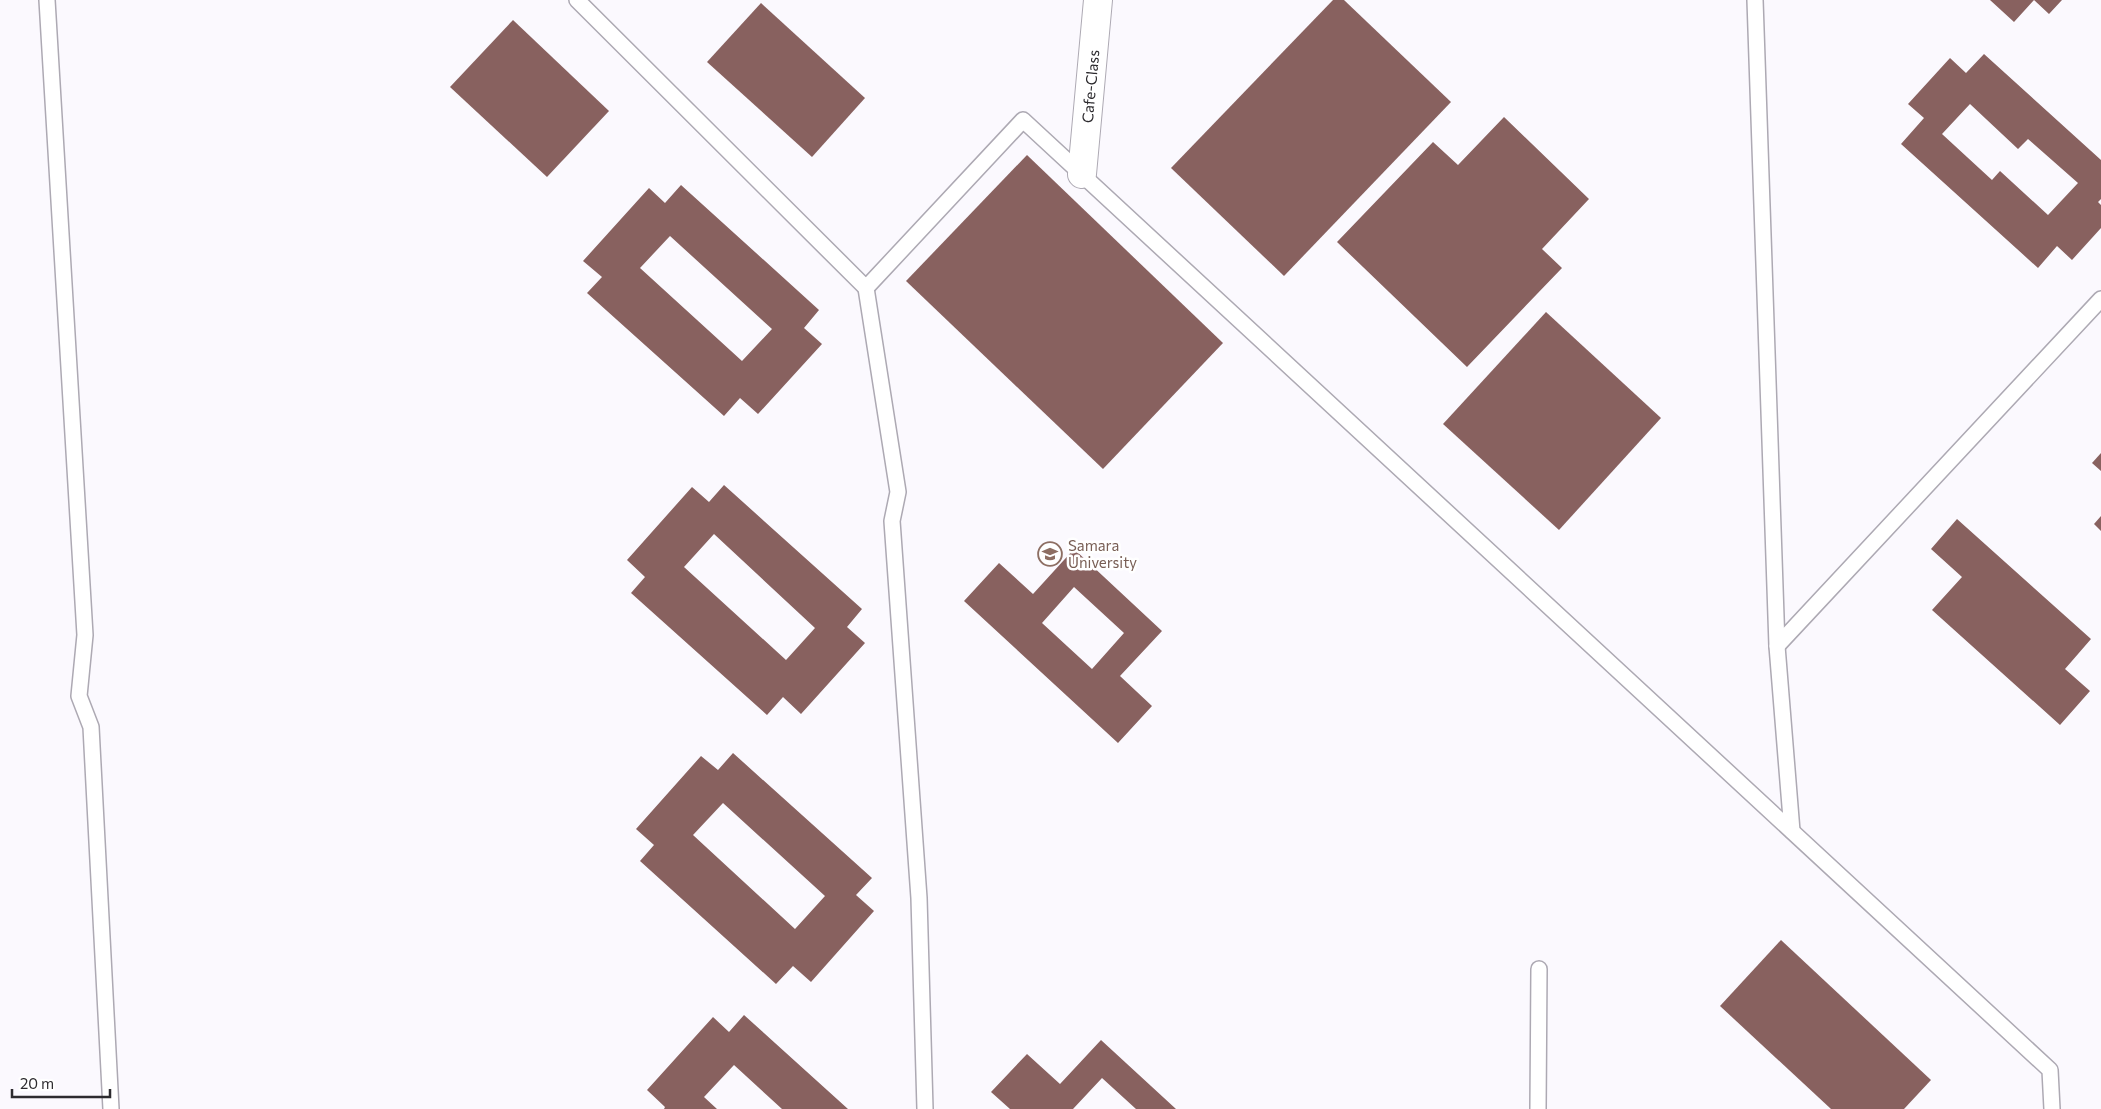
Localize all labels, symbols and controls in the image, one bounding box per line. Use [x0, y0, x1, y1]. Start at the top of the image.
street label: Cafe-Class [1078, 49, 1102, 124]
place label: Samara University [1068, 536, 1137, 571]
school or university icon: Samara University [1037, 541, 1063, 567]
scale bar [12, 1066, 110, 1098]
text: 20 m [20, 1074, 54, 1092]

